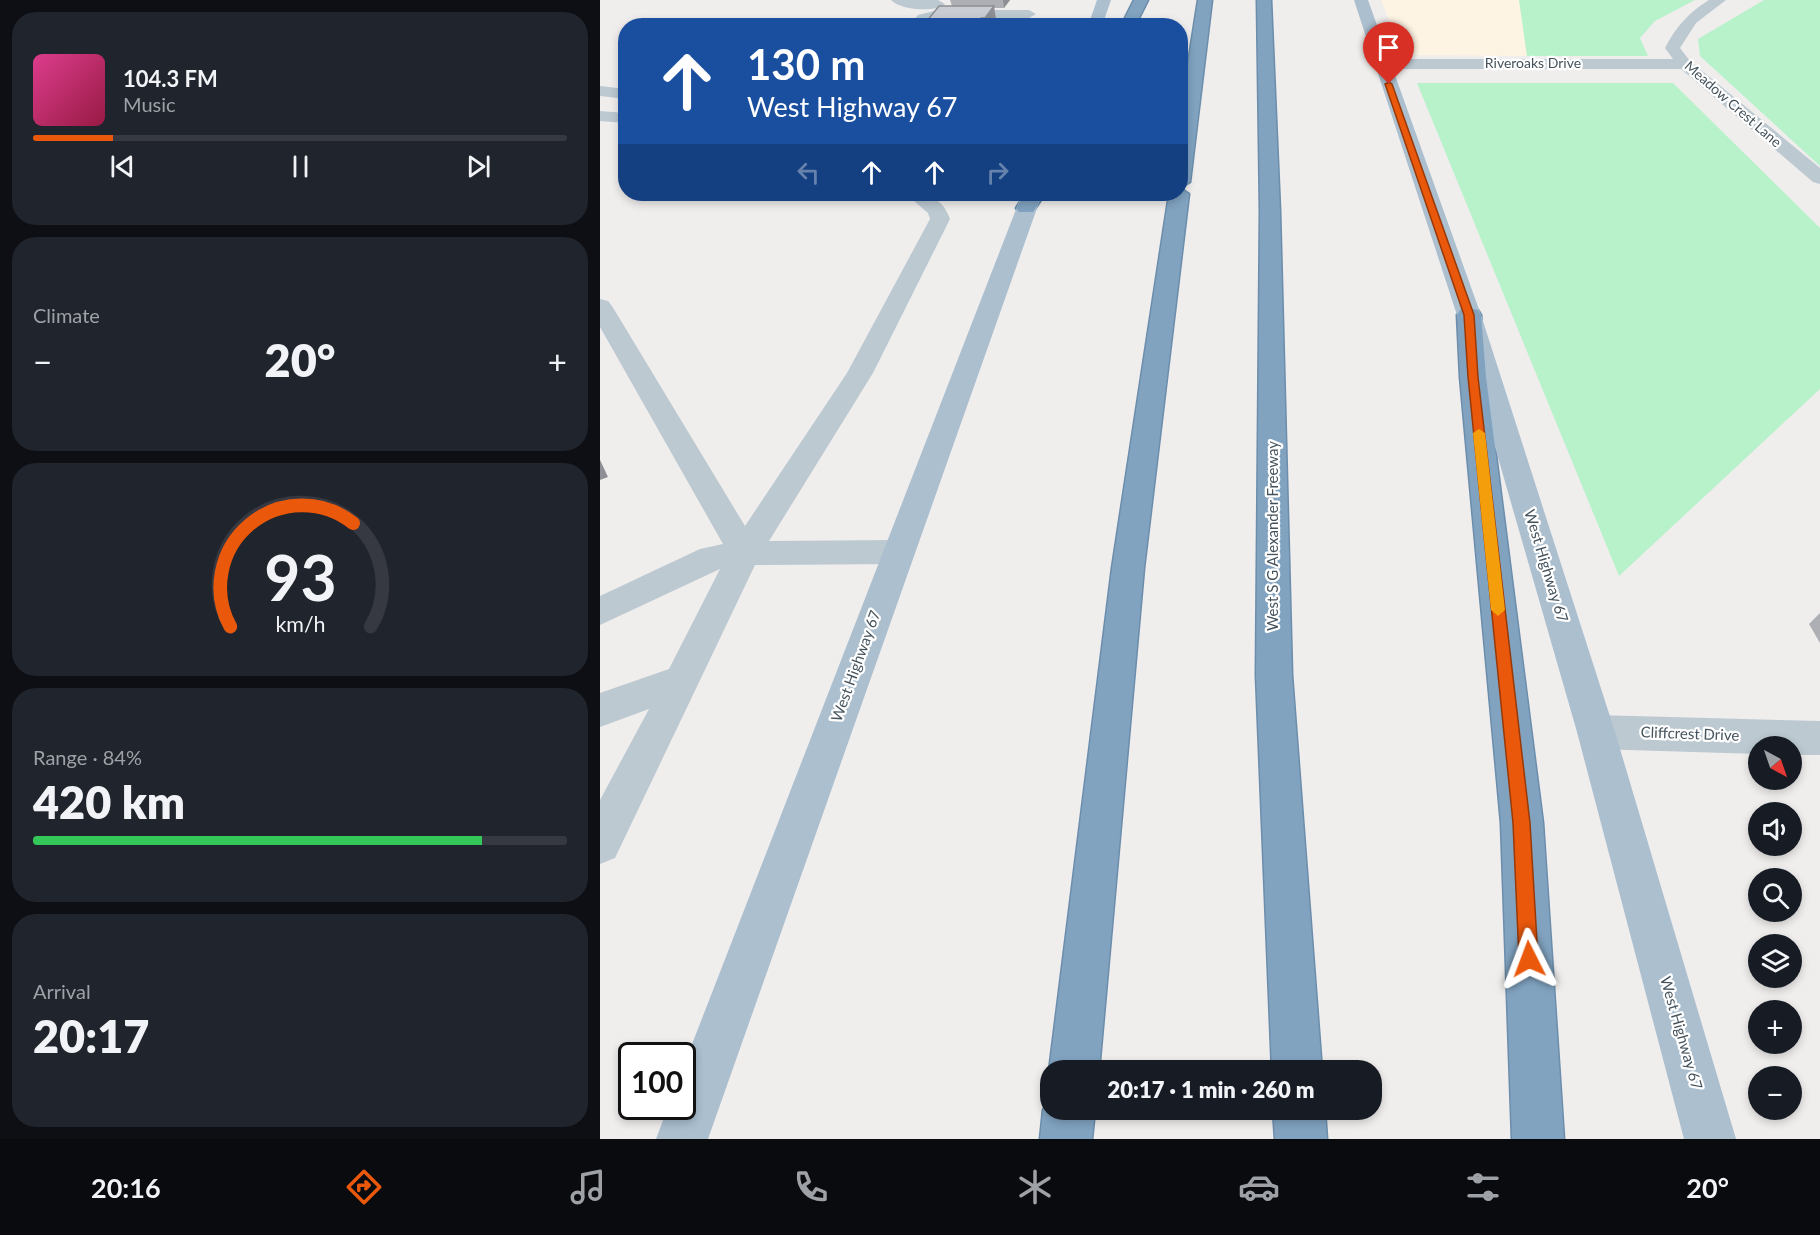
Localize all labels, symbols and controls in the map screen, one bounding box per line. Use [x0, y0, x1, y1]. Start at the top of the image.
pin [1363, 22, 1414, 84]
icon: arrive [1372, 31, 1405, 64]
text: 130 m [747, 39, 865, 89]
icon: ahead [648, 42, 726, 120]
street label: Riveroaks Drive [1485, 54, 1581, 71]
street label: Meadow Crest Lane [1681, 57, 1785, 150]
text: 104.3 FM [123, 65, 218, 92]
text: West Highway 67 [747, 90, 958, 123]
text: Music [123, 92, 176, 116]
icon: previous [106, 150, 139, 183]
icon: pause [284, 150, 317, 183]
icon: next [462, 150, 495, 183]
icon: left [792, 156, 825, 189]
icon: ahead [855, 156, 888, 189]
icon: ahead [918, 156, 951, 189]
icon: right [981, 156, 1014, 189]
text: Climate [33, 303, 100, 327]
text: 20° [265, 333, 335, 387]
text: − [33, 341, 52, 381]
text: + [548, 341, 567, 381]
street label: West S G Alexander Freeway [1263, 441, 1281, 631]
street label: West Highway 67 [1521, 507, 1573, 625]
text: 93 [264, 539, 336, 614]
street label: West Highway 67 [827, 607, 884, 724]
text: km/h [275, 611, 325, 637]
street label: Cliffcrest Drive [1640, 722, 1740, 744]
north arrow [1748, 736, 1802, 790]
map controls [1748, 736, 1802, 1120]
text: Range · 84% [33, 745, 142, 769]
text: 420 km [33, 775, 185, 829]
button: sound [1748, 802, 1802, 856]
button: search [1748, 868, 1802, 922]
position arrow [1497, 927, 1561, 991]
button: layers [1748, 934, 1802, 988]
street label: West Highway 67 [1657, 974, 1707, 1092]
text: Arrival [33, 979, 91, 1003]
button: + [1748, 1000, 1802, 1054]
text: 20:17 [33, 1009, 149, 1063]
speed limit sign: 100 [618, 1042, 696, 1120]
button: − [1748, 1066, 1802, 1120]
text: 20:17 · 1 min · 260 m [1108, 1076, 1314, 1103]
icon: directions [343, 1166, 385, 1208]
icon: music [567, 1166, 609, 1208]
icon: phone [790, 1166, 832, 1208]
icon: climate [1014, 1166, 1056, 1208]
icon: car [1238, 1166, 1280, 1208]
icon: filters [1462, 1166, 1504, 1208]
text: 20:16 [91, 1171, 161, 1204]
text: 20° [1686, 1171, 1729, 1204]

